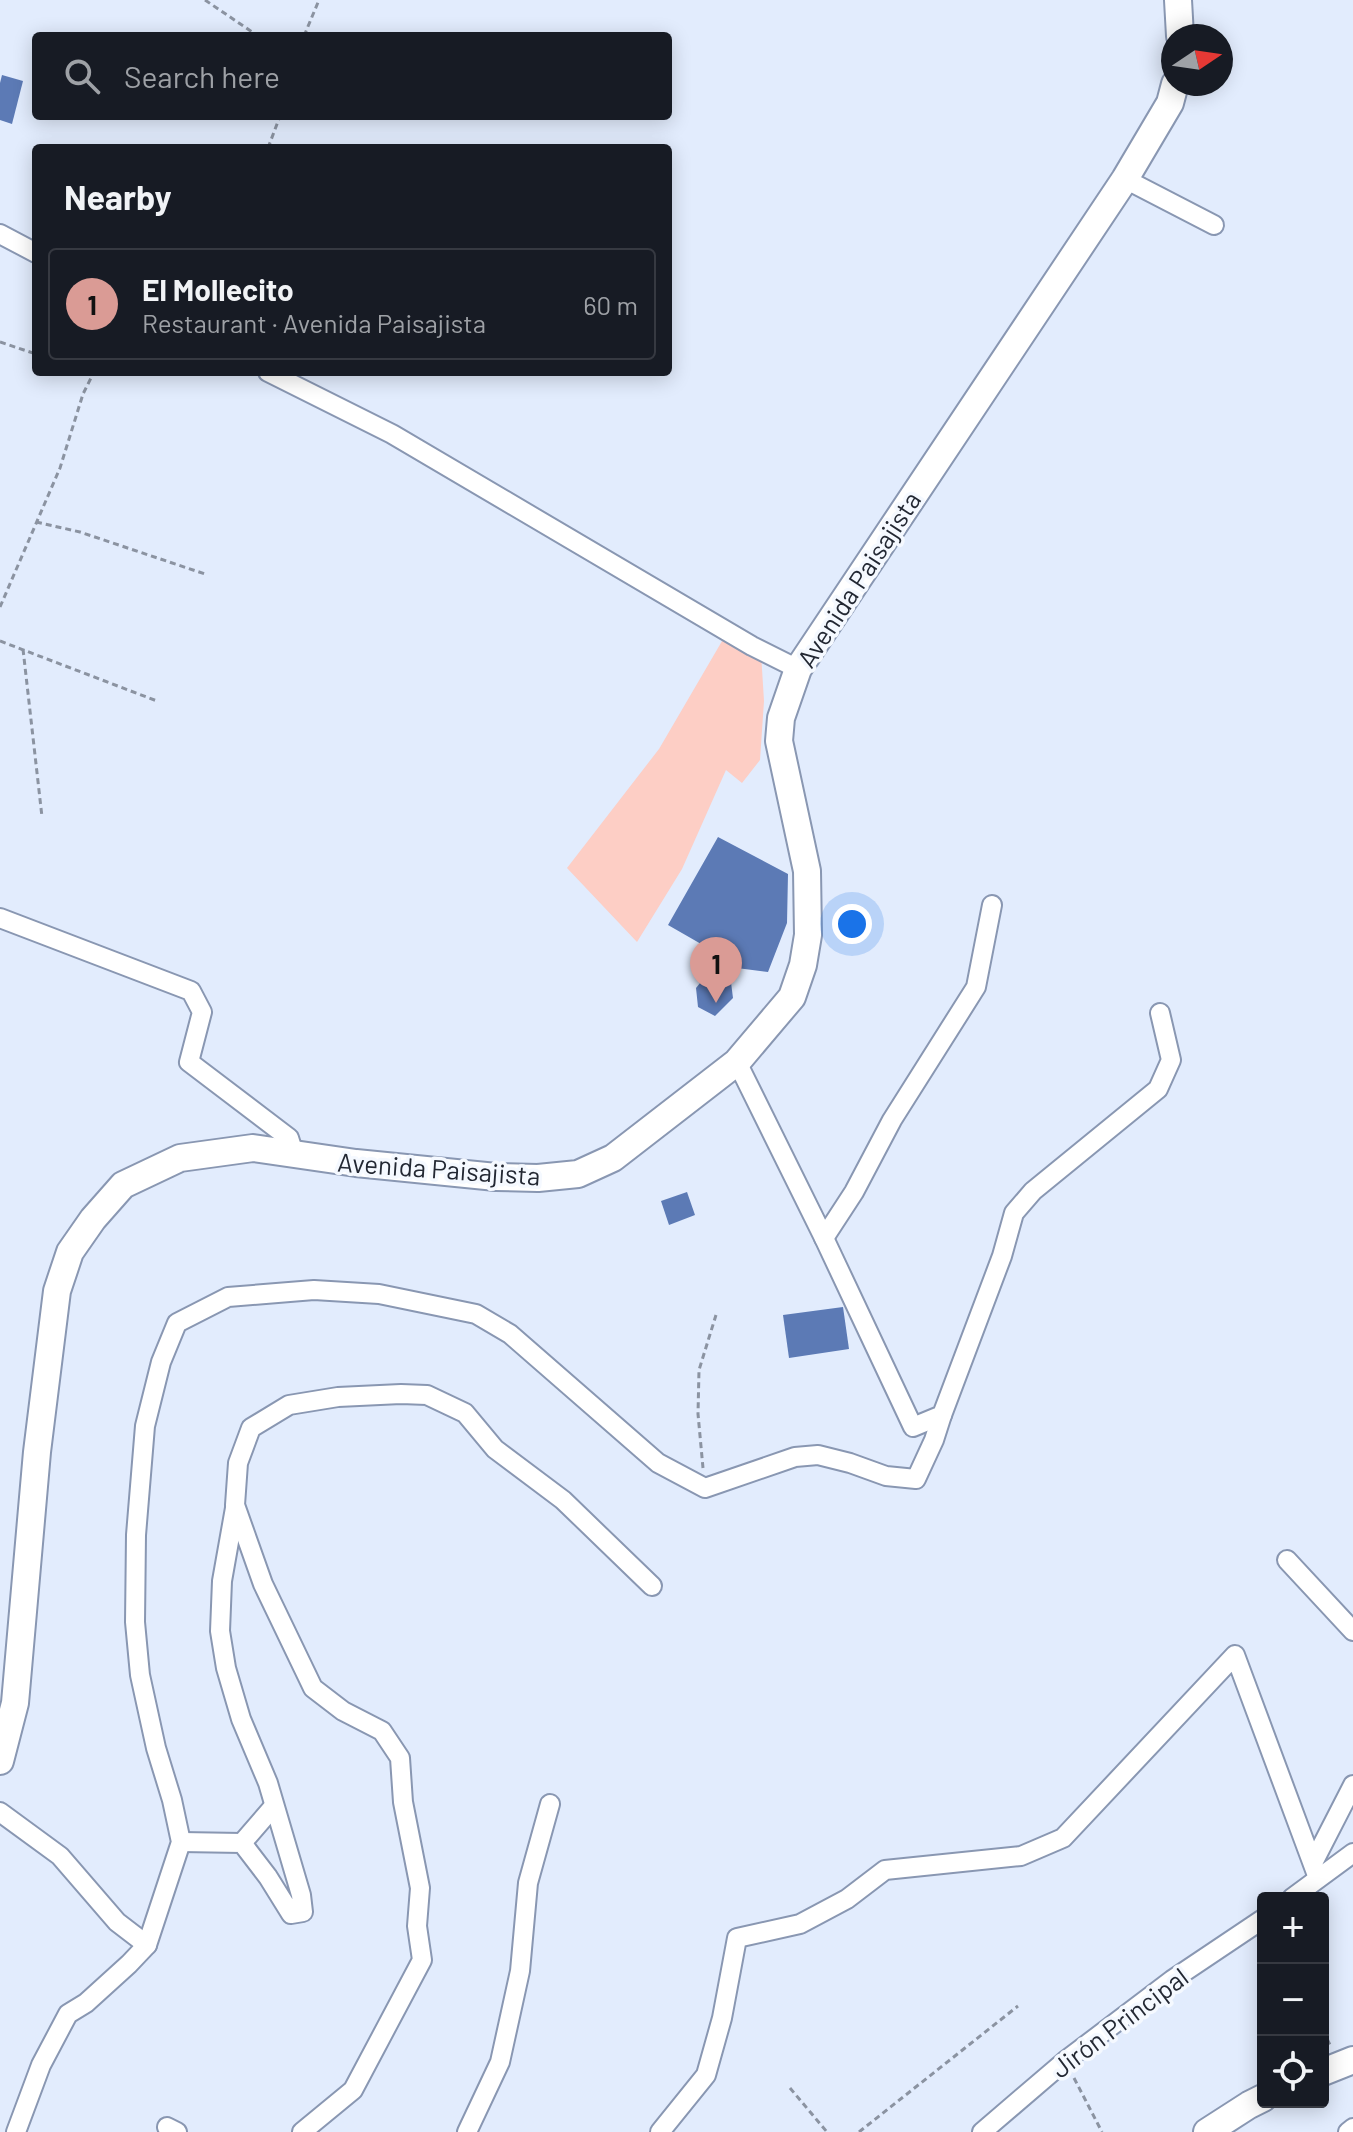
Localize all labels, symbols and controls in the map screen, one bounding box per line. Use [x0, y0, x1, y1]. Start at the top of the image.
north arrow [1161, 24, 1233, 96]
search box [32, 32, 672, 120]
icon: search [60, 54, 104, 98]
text: Search here [124, 58, 280, 94]
text: Nearby [64, 176, 172, 217]
text: El Mollecito [142, 271, 294, 307]
text: 1 [87, 289, 97, 320]
text: 60 m [583, 289, 638, 320]
text: Restaurant · Avenida Paisajista [142, 307, 486, 338]
street label: Avenida Paisajista [790, 485, 926, 673]
your location [832, 904, 872, 944]
pin: 1 [690, 937, 742, 1003]
street label: Avenida Paisajista [336, 1145, 542, 1191]
map controls [1257, 1892, 1329, 2108]
button: + [1257, 1892, 1329, 1964]
street label: Jirón Principal [1045, 1961, 1193, 2083]
button: − [1257, 1964, 1329, 2036]
button: locate [1257, 2036, 1329, 2108]

